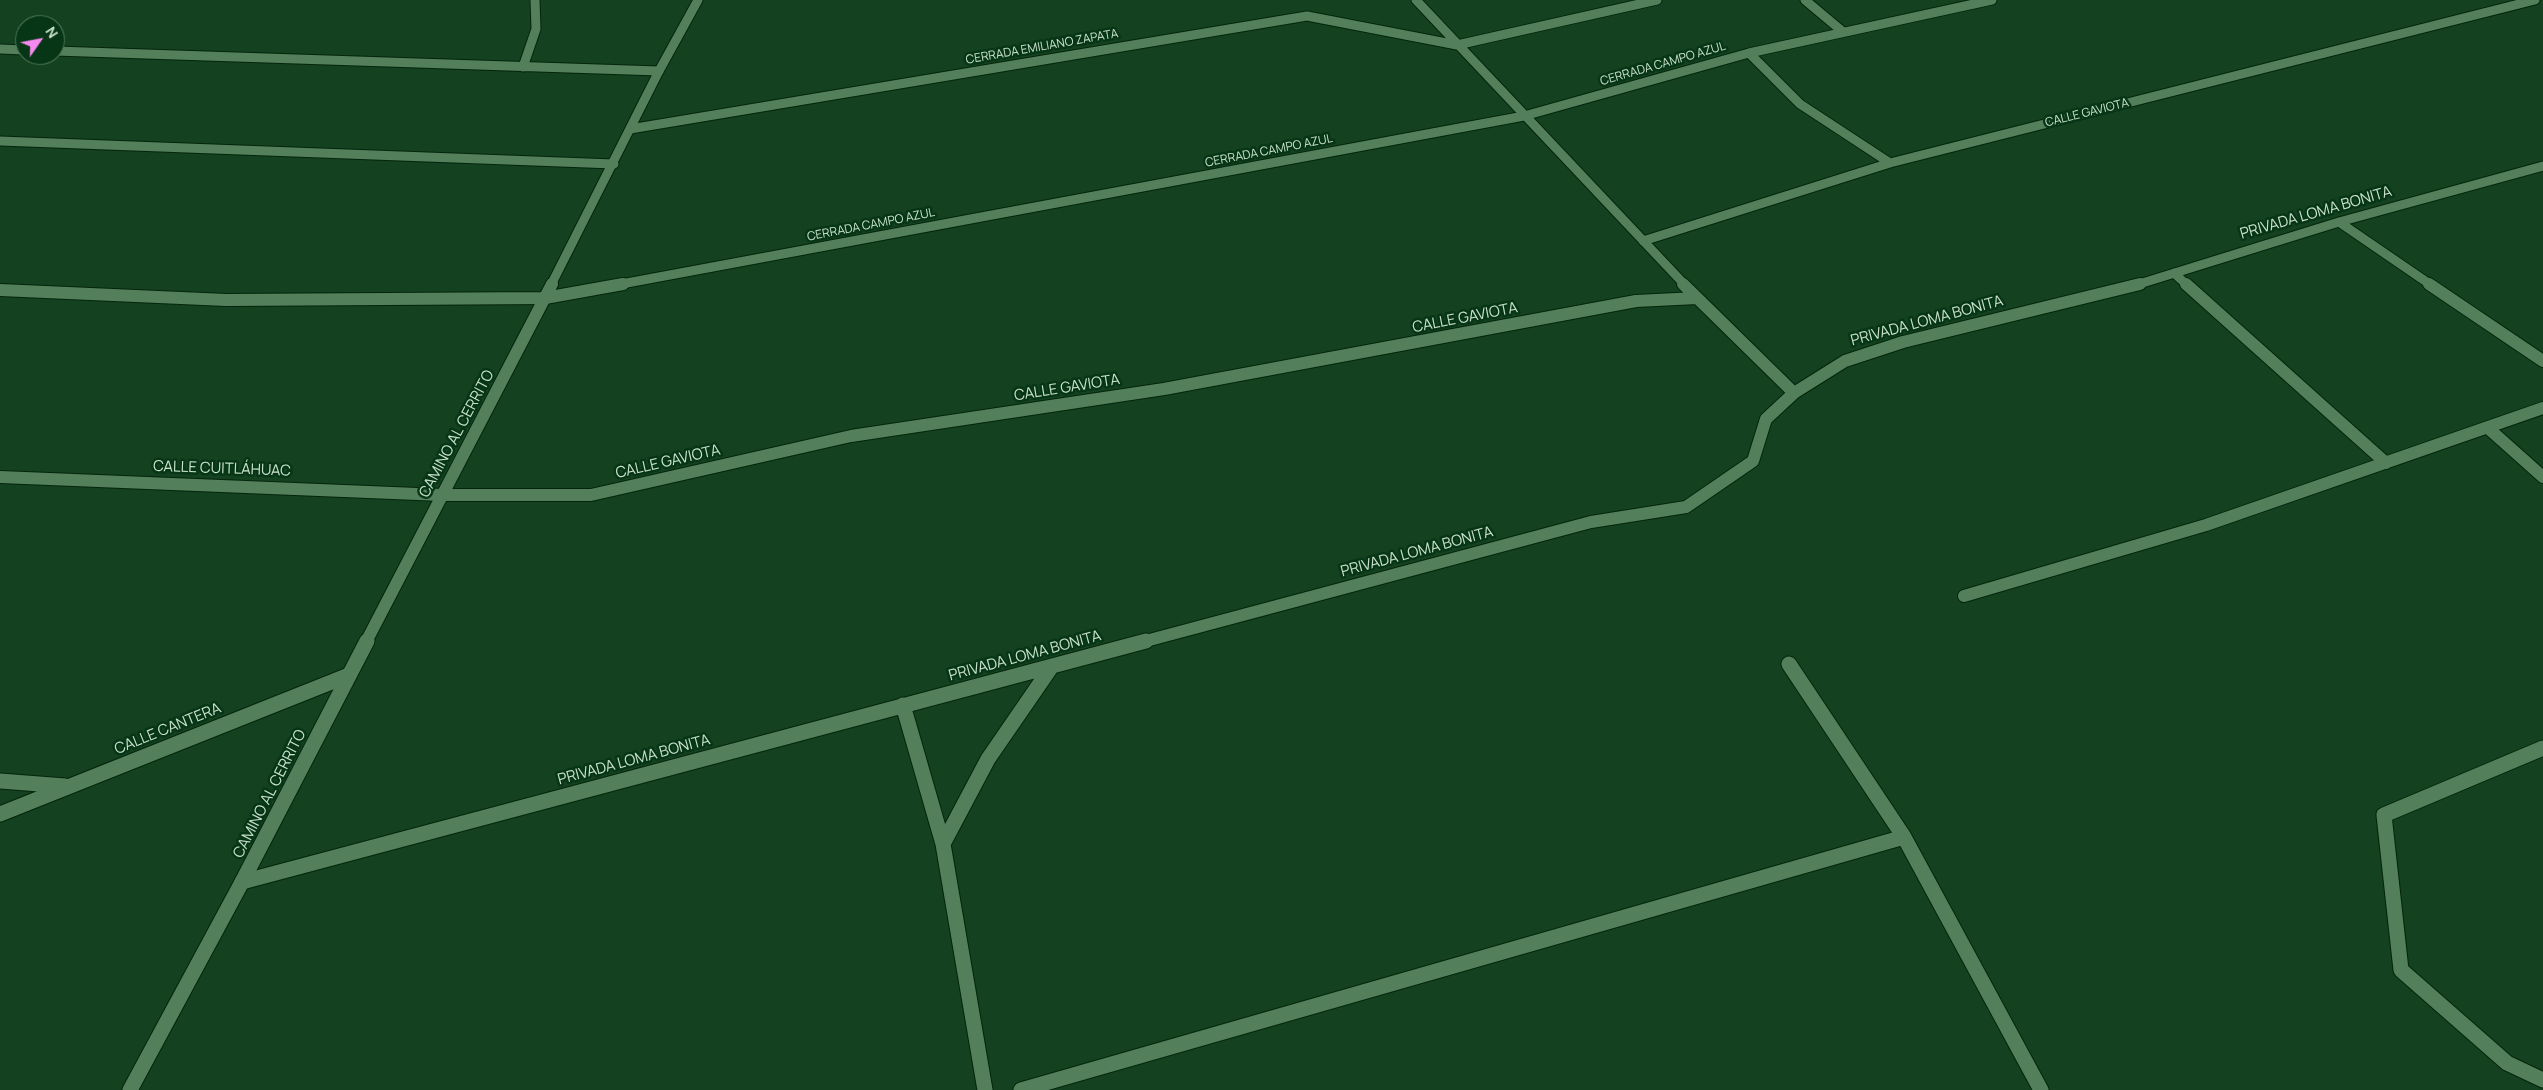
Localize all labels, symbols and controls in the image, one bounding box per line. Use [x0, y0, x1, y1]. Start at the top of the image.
north arrow [15, 15, 65, 65]
text: N [41, 23, 63, 41]
street label: CERRADA EMILIANO ZAPATA [965, 26, 1119, 68]
street label: CERRADA CAMPO AZUL [1599, 39, 1727, 89]
street label: CALLE GAVIOTA [2044, 96, 2130, 130]
street label: CERRADA CAMPO AZUL [1204, 132, 1334, 170]
street label: PRIVADA LOMA BONITA [2238, 183, 2394, 243]
street label: CERRADA CAMPO AZUL [806, 206, 936, 244]
street label: PRIVADA LOMA BONITA [1849, 292, 2005, 350]
street label: CALLE GAVIOTA [1411, 299, 1519, 337]
street label: CAMINO AL CERRITO [416, 367, 498, 501]
street label: CALLE GAVIOTA [1013, 371, 1121, 405]
street label: CALLE GAVIOTA [614, 441, 722, 483]
street label: CALLE CUITLÁHUAC [153, 458, 291, 480]
street label: PRIVADA LOMA BONITA [1339, 523, 1495, 581]
street label: PRIVADA LOMA BONITA [947, 627, 1103, 685]
street label: CALLE CANTERA [112, 699, 224, 759]
street label: CAMINO AL CERRITO [230, 727, 310, 861]
street label: PRIVADA LOMA BONITA [556, 731, 712, 789]

